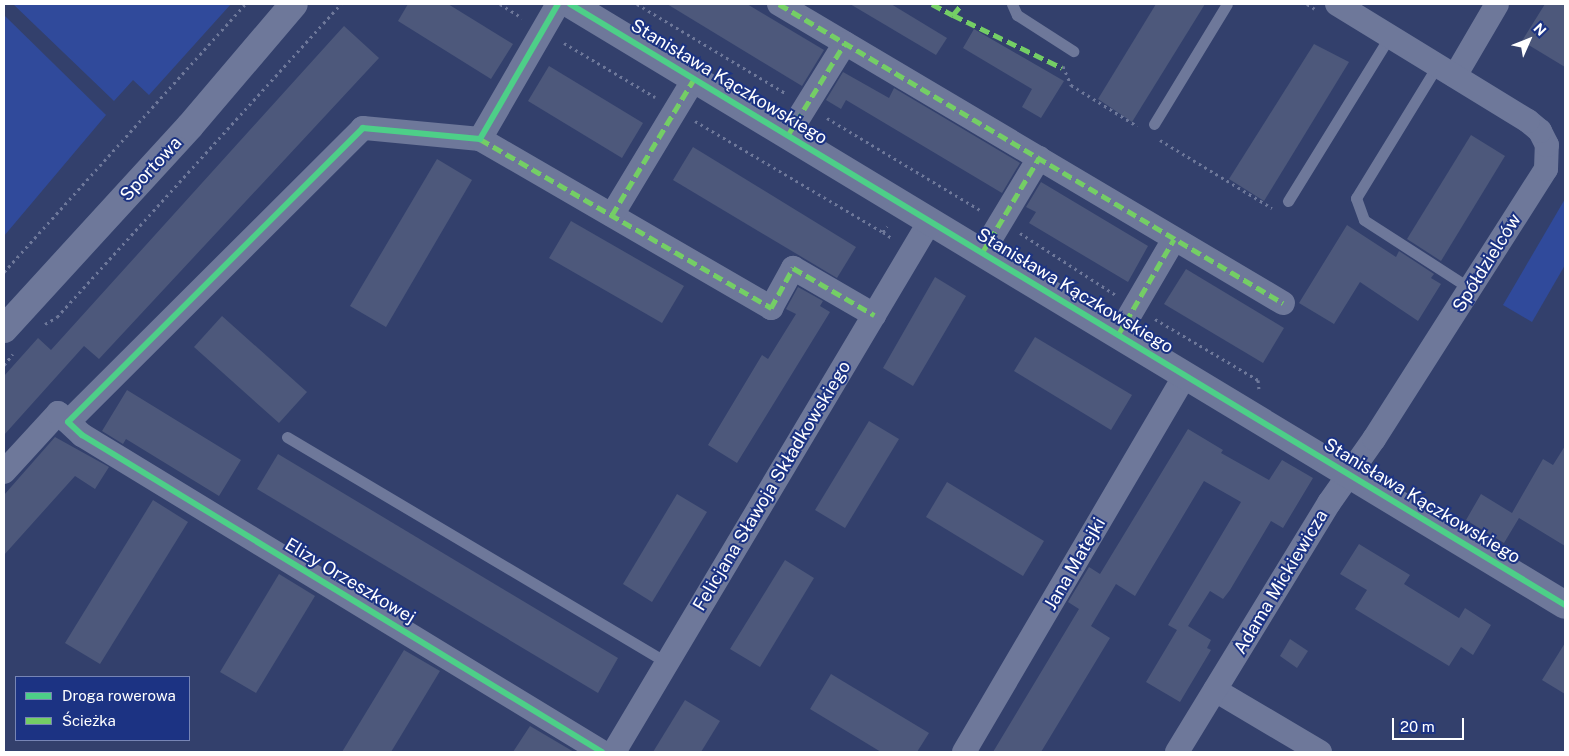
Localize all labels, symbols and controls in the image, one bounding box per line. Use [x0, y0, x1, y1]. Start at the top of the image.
street label: Stanisława Kączkowskiego [627, 15, 831, 149]
north arrow [1504, 15, 1554, 65]
text: N [1530, 20, 1549, 39]
street label: Sportowa [116, 132, 186, 206]
street label: Spółdzielców [1448, 210, 1526, 316]
street label: Stanisława Kączkowskiego [973, 224, 1177, 358]
street label: Felicjana Sławoja Składkowskiego [689, 357, 855, 615]
street label: Stanisława Kączkowskiego [1320, 434, 1524, 568]
street label: Adama Mickiewicza [1229, 506, 1333, 658]
street label: Jana Matejki [1040, 514, 1110, 614]
street label: Elizy Orzeszkowej [281, 534, 419, 628]
legend [15, 676, 190, 741]
text: Droga rowerowa [62, 687, 176, 704]
scale bar [1394, 708, 1466, 740]
text: Ścieżka [62, 712, 116, 729]
text: 20 m [1400, 718, 1435, 735]

